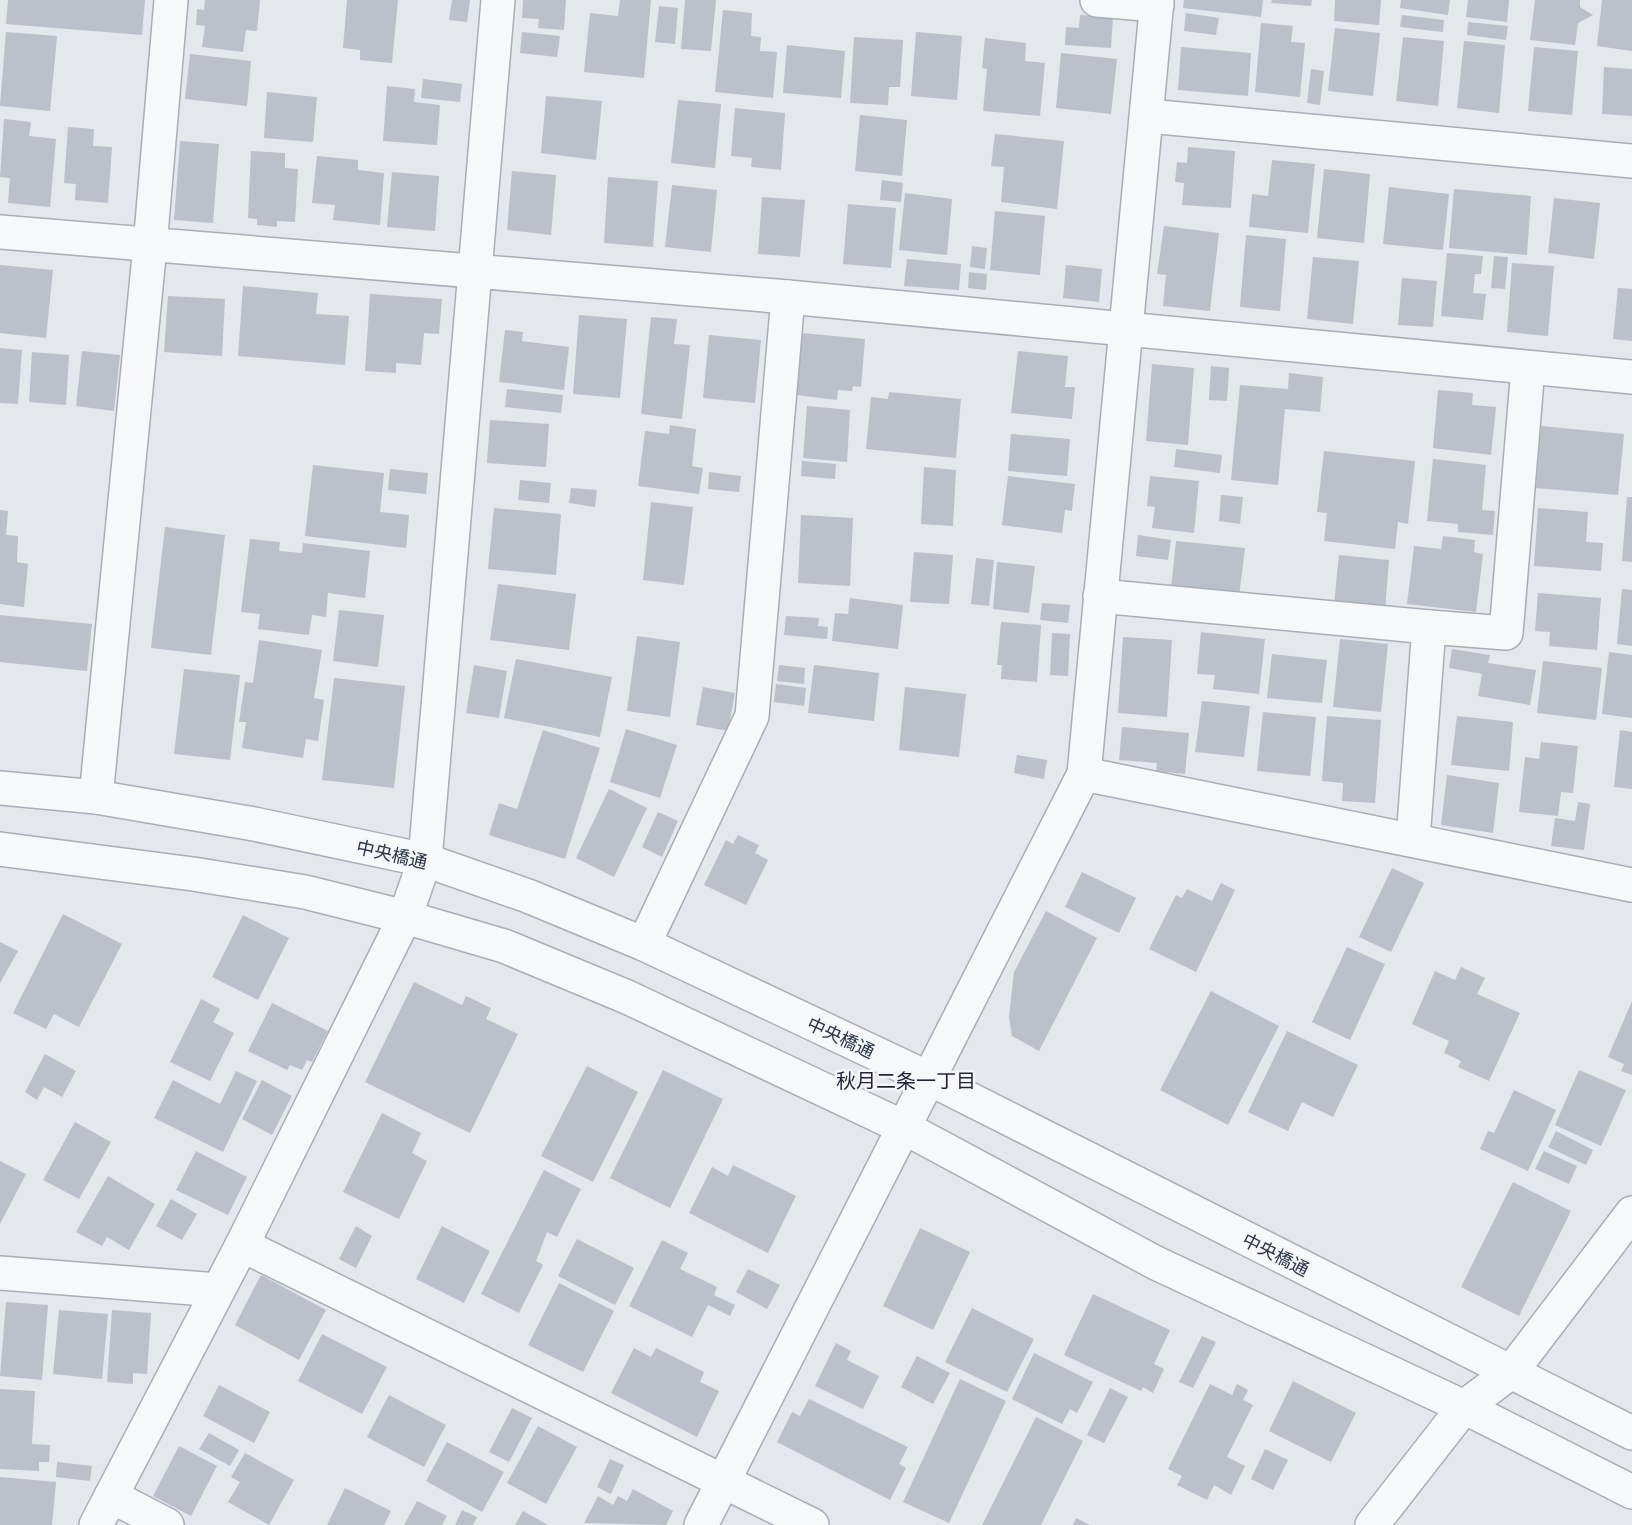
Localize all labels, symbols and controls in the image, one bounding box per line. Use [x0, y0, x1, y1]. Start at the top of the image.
street label: 中央橋通 [354, 834, 430, 874]
street label: 中央橋通 [803, 1011, 879, 1063]
district label: 秋月二条一丁目 [836, 1067, 976, 1094]
street label: 中央橋通 [1238, 1227, 1314, 1281]

